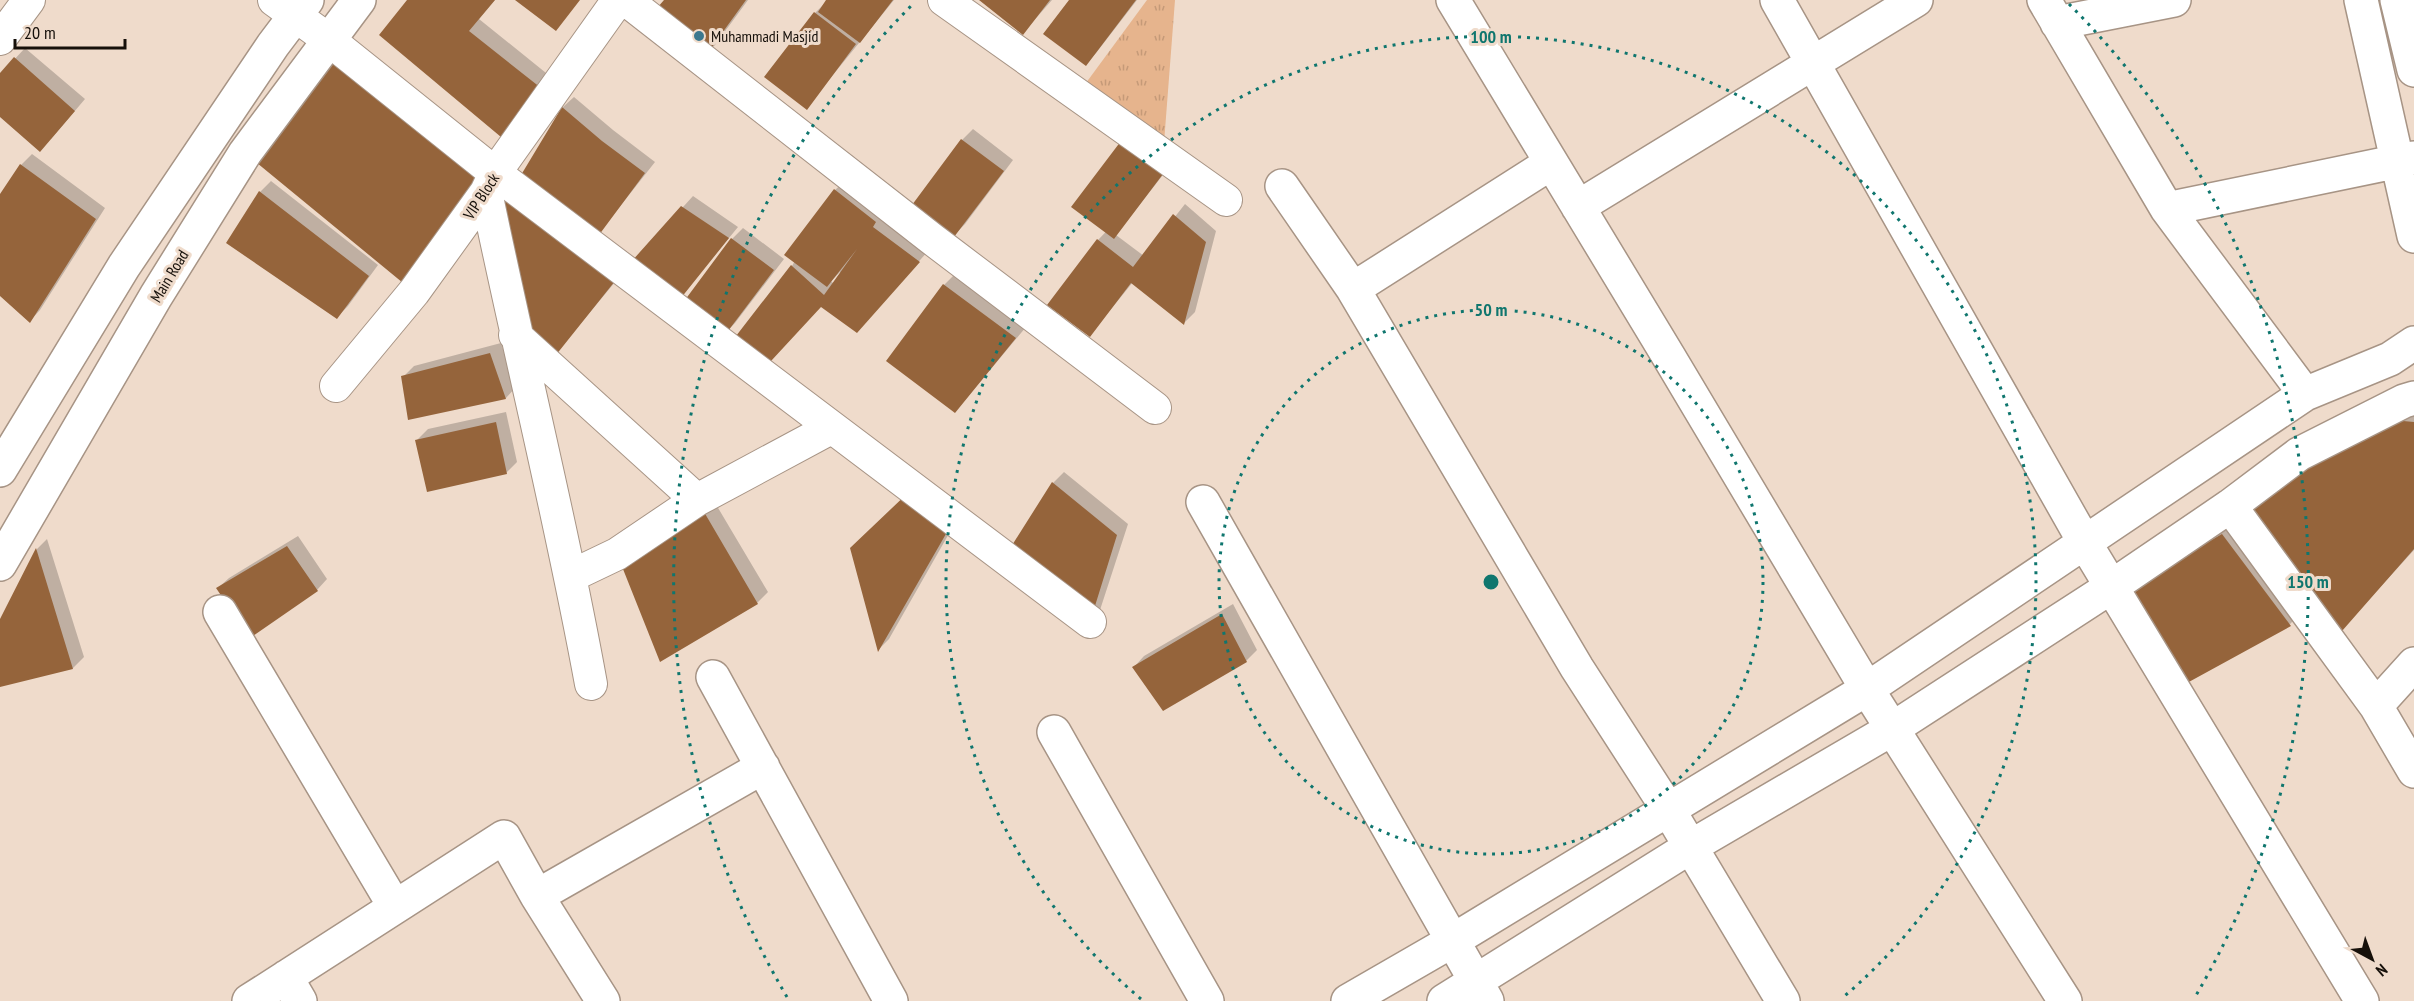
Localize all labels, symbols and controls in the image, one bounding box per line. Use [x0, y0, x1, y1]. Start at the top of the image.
scale bar [15, 12, 124, 50]
text: 20 m [24, 21, 56, 44]
text: 100 m [1470, 25, 1512, 48]
place label: Muhammadi Masjid [711, 26, 819, 46]
marker: Muhammadi Masjid [692, 29, 706, 43]
street label: VIP Block [458, 168, 504, 224]
street label: Main Road [146, 246, 192, 306]
text: 50 m [1475, 298, 1507, 321]
text: 150 m [2287, 570, 2329, 593]
centre of rings [1481, 572, 1501, 592]
north arrow [2342, 929, 2402, 989]
text: N [2372, 960, 2392, 981]

